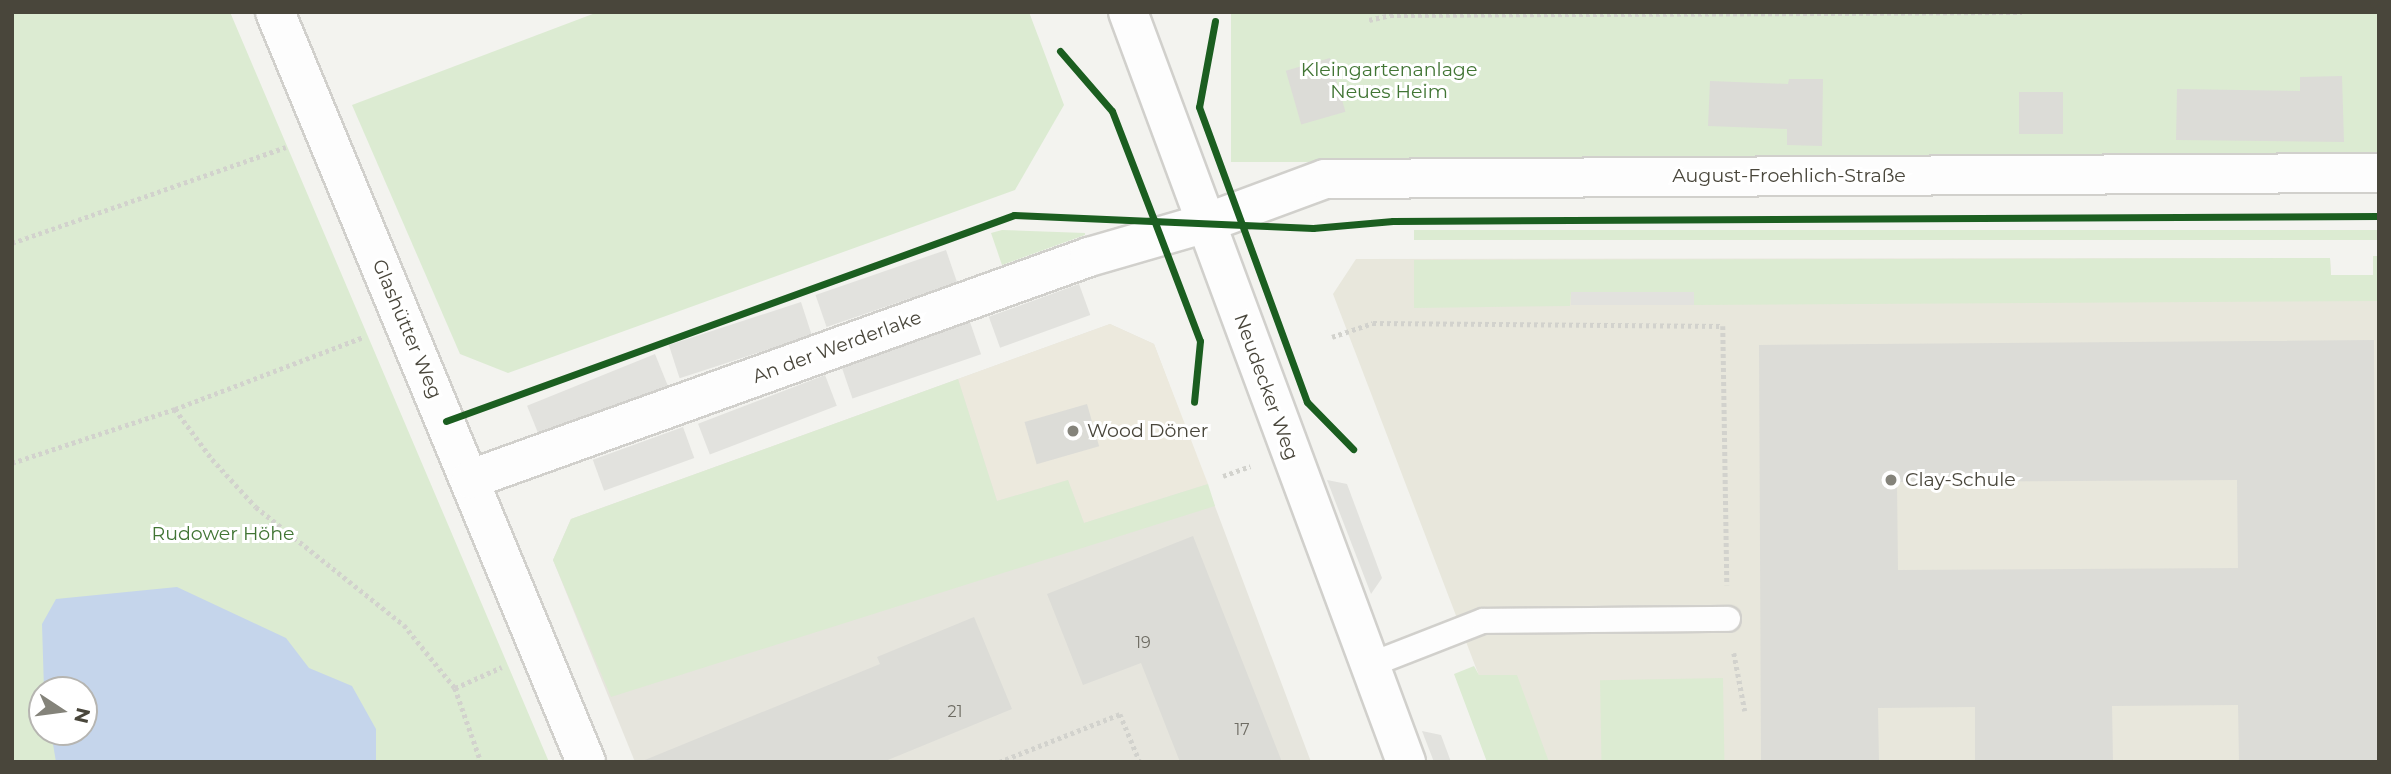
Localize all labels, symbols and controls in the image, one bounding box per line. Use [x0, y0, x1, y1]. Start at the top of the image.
park label: Kleingartenanlage Neues Heim [1301, 59, 1477, 103]
street label: August-Froehlich-Straße [1672, 165, 1906, 187]
street label: Glashütter Weg [367, 256, 447, 402]
street label: An der Werderlake [750, 306, 924, 388]
street label: Neudecker Weg [1229, 311, 1303, 463]
place label: Wood Döner [1087, 420, 1208, 442]
marker: Wood Döner [1065, 423, 1081, 439]
place label: Clay-Schule [1905, 469, 2016, 491]
marker: Clay-Schule [1883, 472, 1899, 488]
park label: Rudower Höhe [151, 523, 295, 545]
house number: 19 [1135, 633, 1151, 653]
north arrow [28, 676, 98, 746]
house number: 21 [948, 702, 962, 722]
text: N [69, 705, 95, 725]
house number: 17 [1234, 720, 1250, 740]

